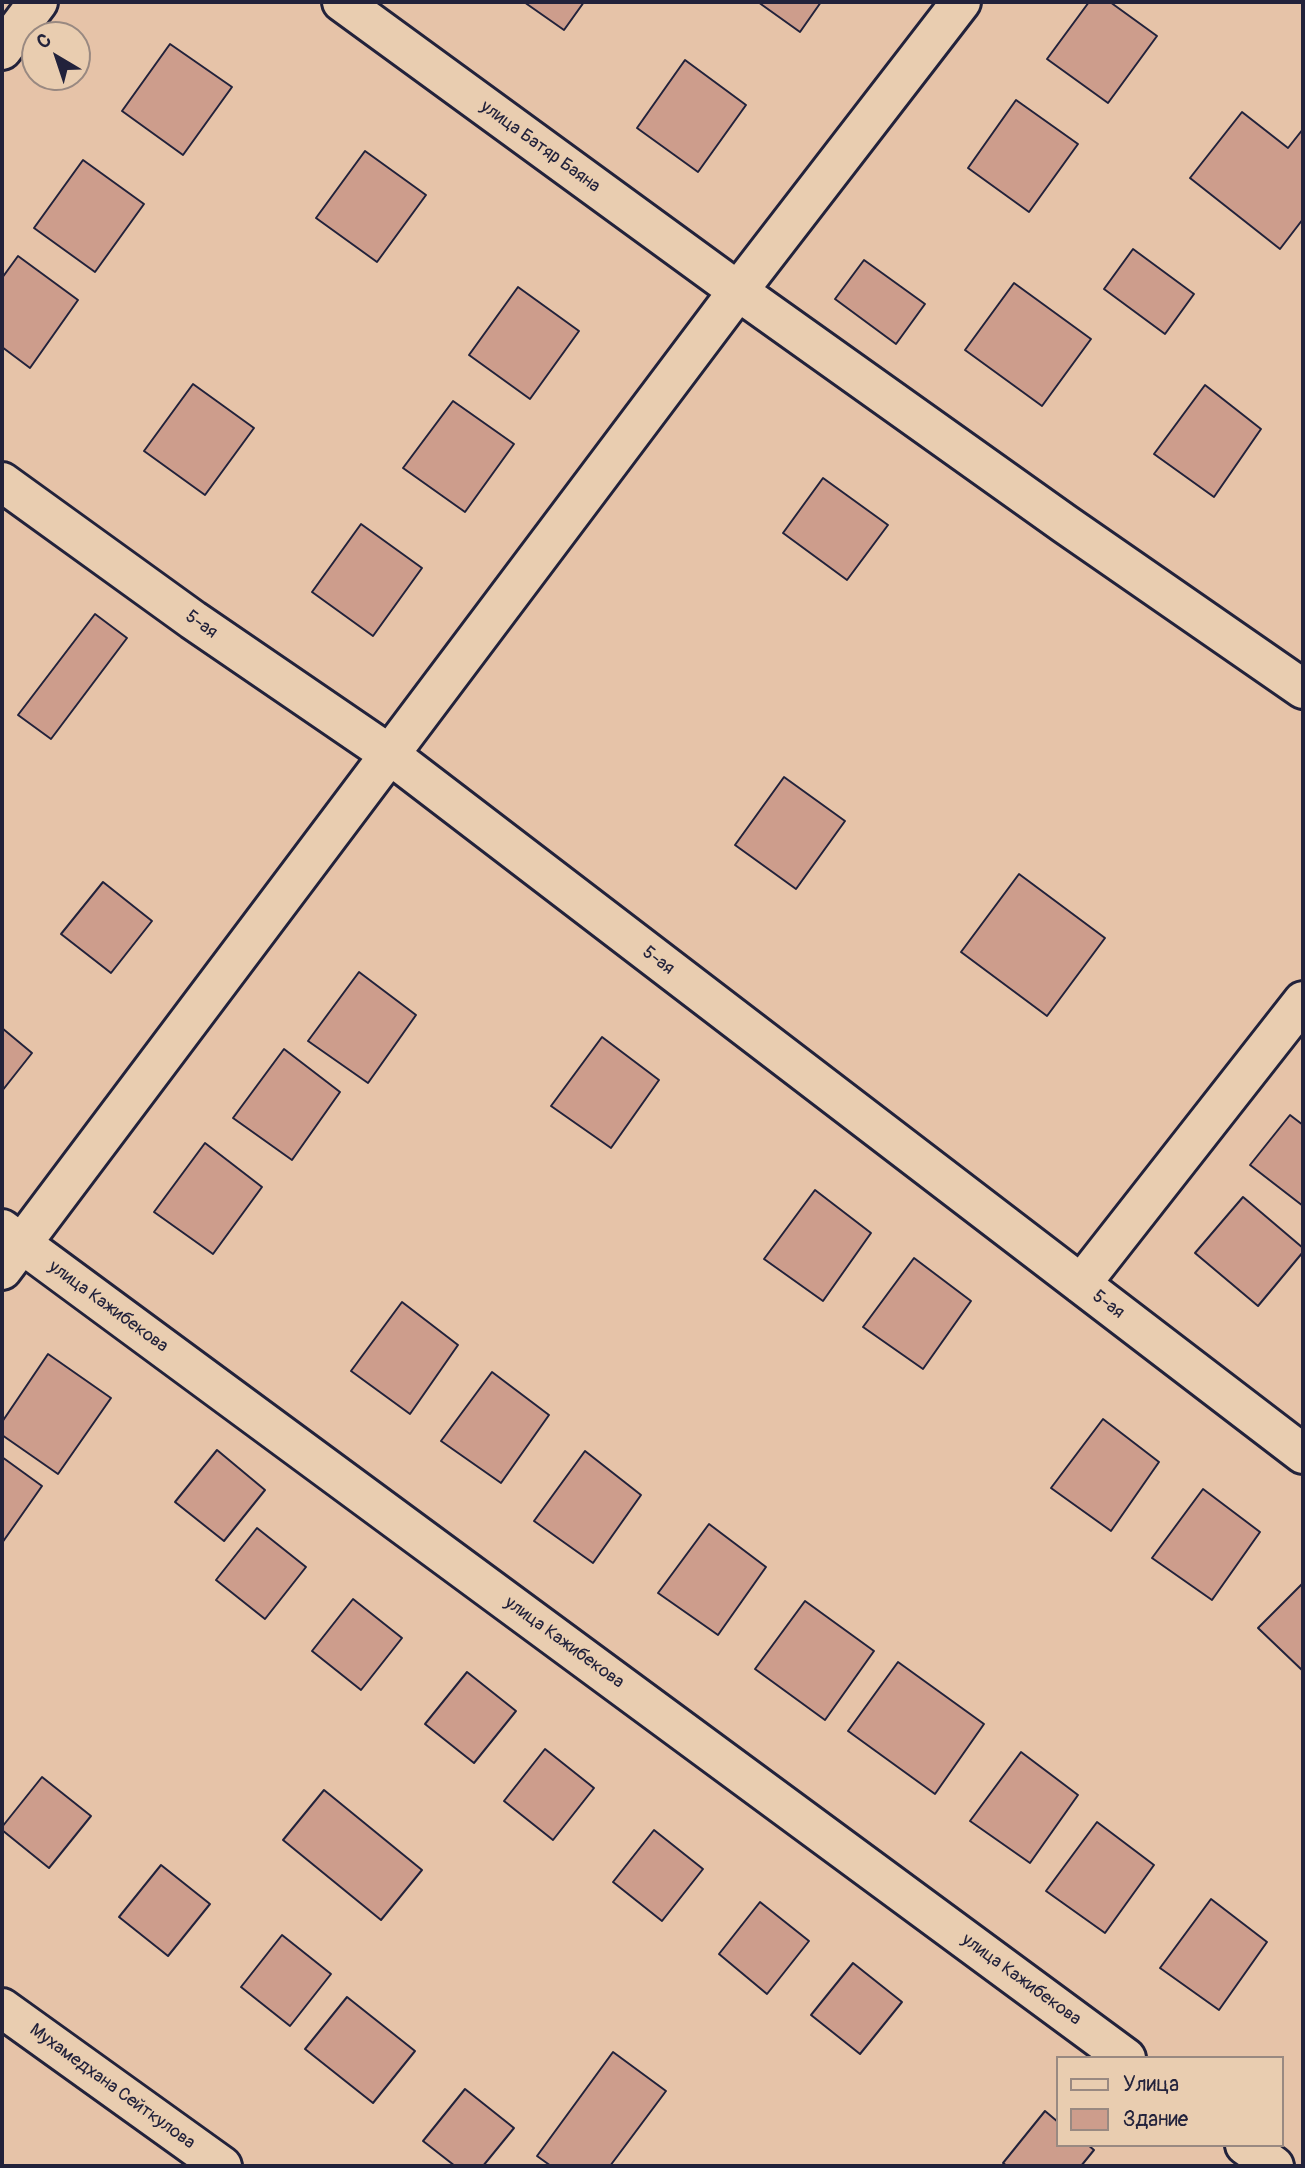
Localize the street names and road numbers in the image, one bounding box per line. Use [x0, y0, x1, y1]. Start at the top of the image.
street label: улица Батяр Баяна [476, 96, 604, 198]
street label: 5-ая [181, 606, 221, 644]
street label: 5-ая [638, 942, 678, 980]
street label: улица Кажибекова [44, 1256, 172, 1358]
street label: 5-ая [1088, 1286, 1128, 1324]
street label: улица Кажибекова [500, 1592, 628, 1694]
street label: улица Кажибекова [957, 1929, 1085, 2031]
street label: Мухамедхана Сейткулова [25, 2020, 199, 2154]

